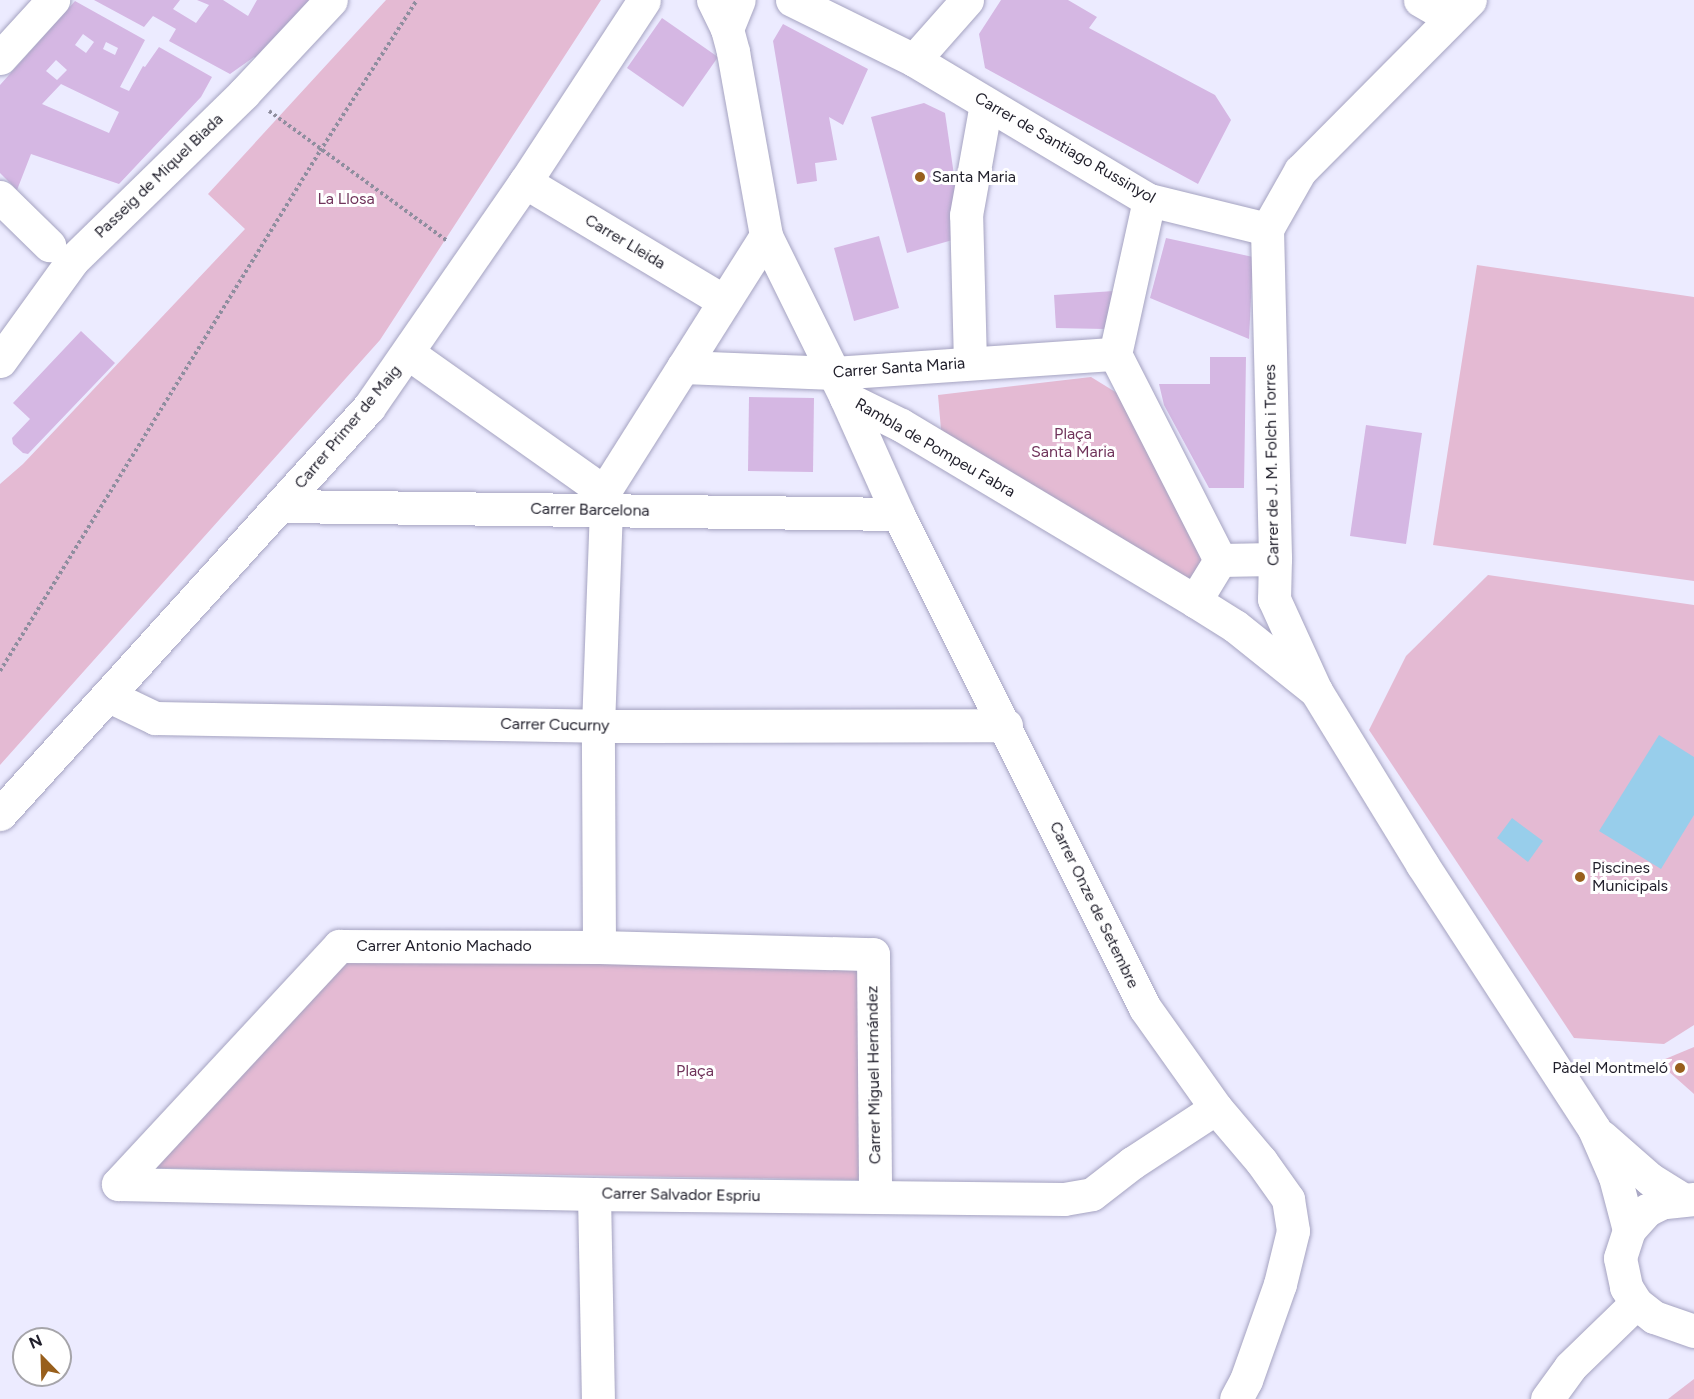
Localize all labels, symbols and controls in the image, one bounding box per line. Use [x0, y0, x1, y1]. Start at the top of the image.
street label: Carrer de Santiago Russinyol [971, 88, 1159, 208]
street label: Passeig de Miquel Biada [91, 110, 227, 242]
place label: Santa Maria [932, 167, 1016, 187]
marker: Santa Maria [913, 170, 927, 184]
park label: La Llosa [317, 189, 375, 209]
street label: Carrer Lleida [581, 210, 669, 274]
street label: Carrer Santa Maria [832, 354, 966, 382]
street label: Carrer Primer de Maig [291, 361, 405, 493]
street label: Carrer de J. M. Folch i Torres [1261, 364, 1283, 566]
street label: Rambla de Pompeu Fabra [852, 394, 1018, 502]
park label: Plaça Santa Maria [1031, 424, 1115, 462]
street label: Carrer Barcelona [530, 499, 650, 521]
street label: Carrer Cucurny [500, 714, 610, 736]
street label: Carrer Onze de Setembre [1045, 819, 1143, 991]
place label: Piscines Municipals [1592, 858, 1668, 896]
marker: Piscines Municipals [1573, 870, 1587, 884]
street label: Carrer Antonio Machado [356, 936, 532, 956]
street label: Carrer Miguel Hernández [863, 986, 885, 1164]
place label: Pàdel Montmeló [1552, 1058, 1668, 1078]
park label: Plaça [676, 1061, 714, 1081]
marker: Pàdel Montmeló [1673, 1061, 1687, 1075]
street label: Carrer Salvador Espriu [601, 1184, 761, 1206]
north arrow [12, 1327, 72, 1387]
text: N [26, 1331, 45, 1353]

